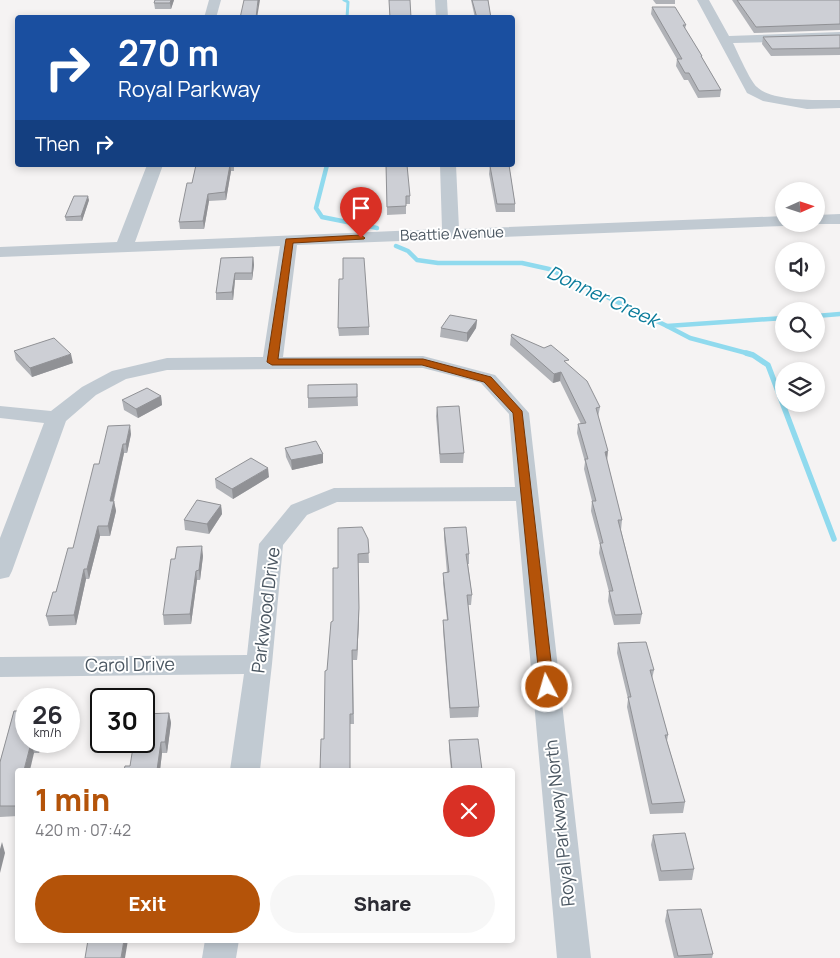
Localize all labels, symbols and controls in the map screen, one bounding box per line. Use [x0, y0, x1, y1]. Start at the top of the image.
text: 270 m [118, 29, 219, 77]
icon: right [35, 35, 100, 100]
text: Royal Parkway [118, 74, 261, 104]
icon: right [90, 130, 118, 158]
text: Then [35, 131, 80, 157]
north arrow [775, 182, 825, 232]
map controls [775, 182, 825, 412]
pin [340, 187, 382, 238]
icon: arrive [347, 194, 375, 222]
street label: Beattie Avenue [400, 221, 504, 246]
button: sound [775, 242, 825, 292]
water label: Donner Creek [543, 259, 665, 334]
button: search [775, 302, 825, 352]
button: layers [775, 362, 825, 412]
street label: Parkwood Drive [245, 545, 285, 674]
street label: Carol Drive [85, 651, 175, 677]
position arrow [520, 660, 572, 712]
speed limit sign: 30 [90, 688, 155, 753]
text: 26 [32, 697, 63, 732]
text: km/h [34, 724, 61, 741]
street label: Royal Parkway North [538, 738, 580, 908]
text: 1 min [35, 779, 110, 820]
button: close [443, 785, 495, 837]
text: 420 m · 07:42 [35, 819, 131, 841]
button: Exit [35, 875, 260, 933]
button: Share [270, 875, 495, 933]

